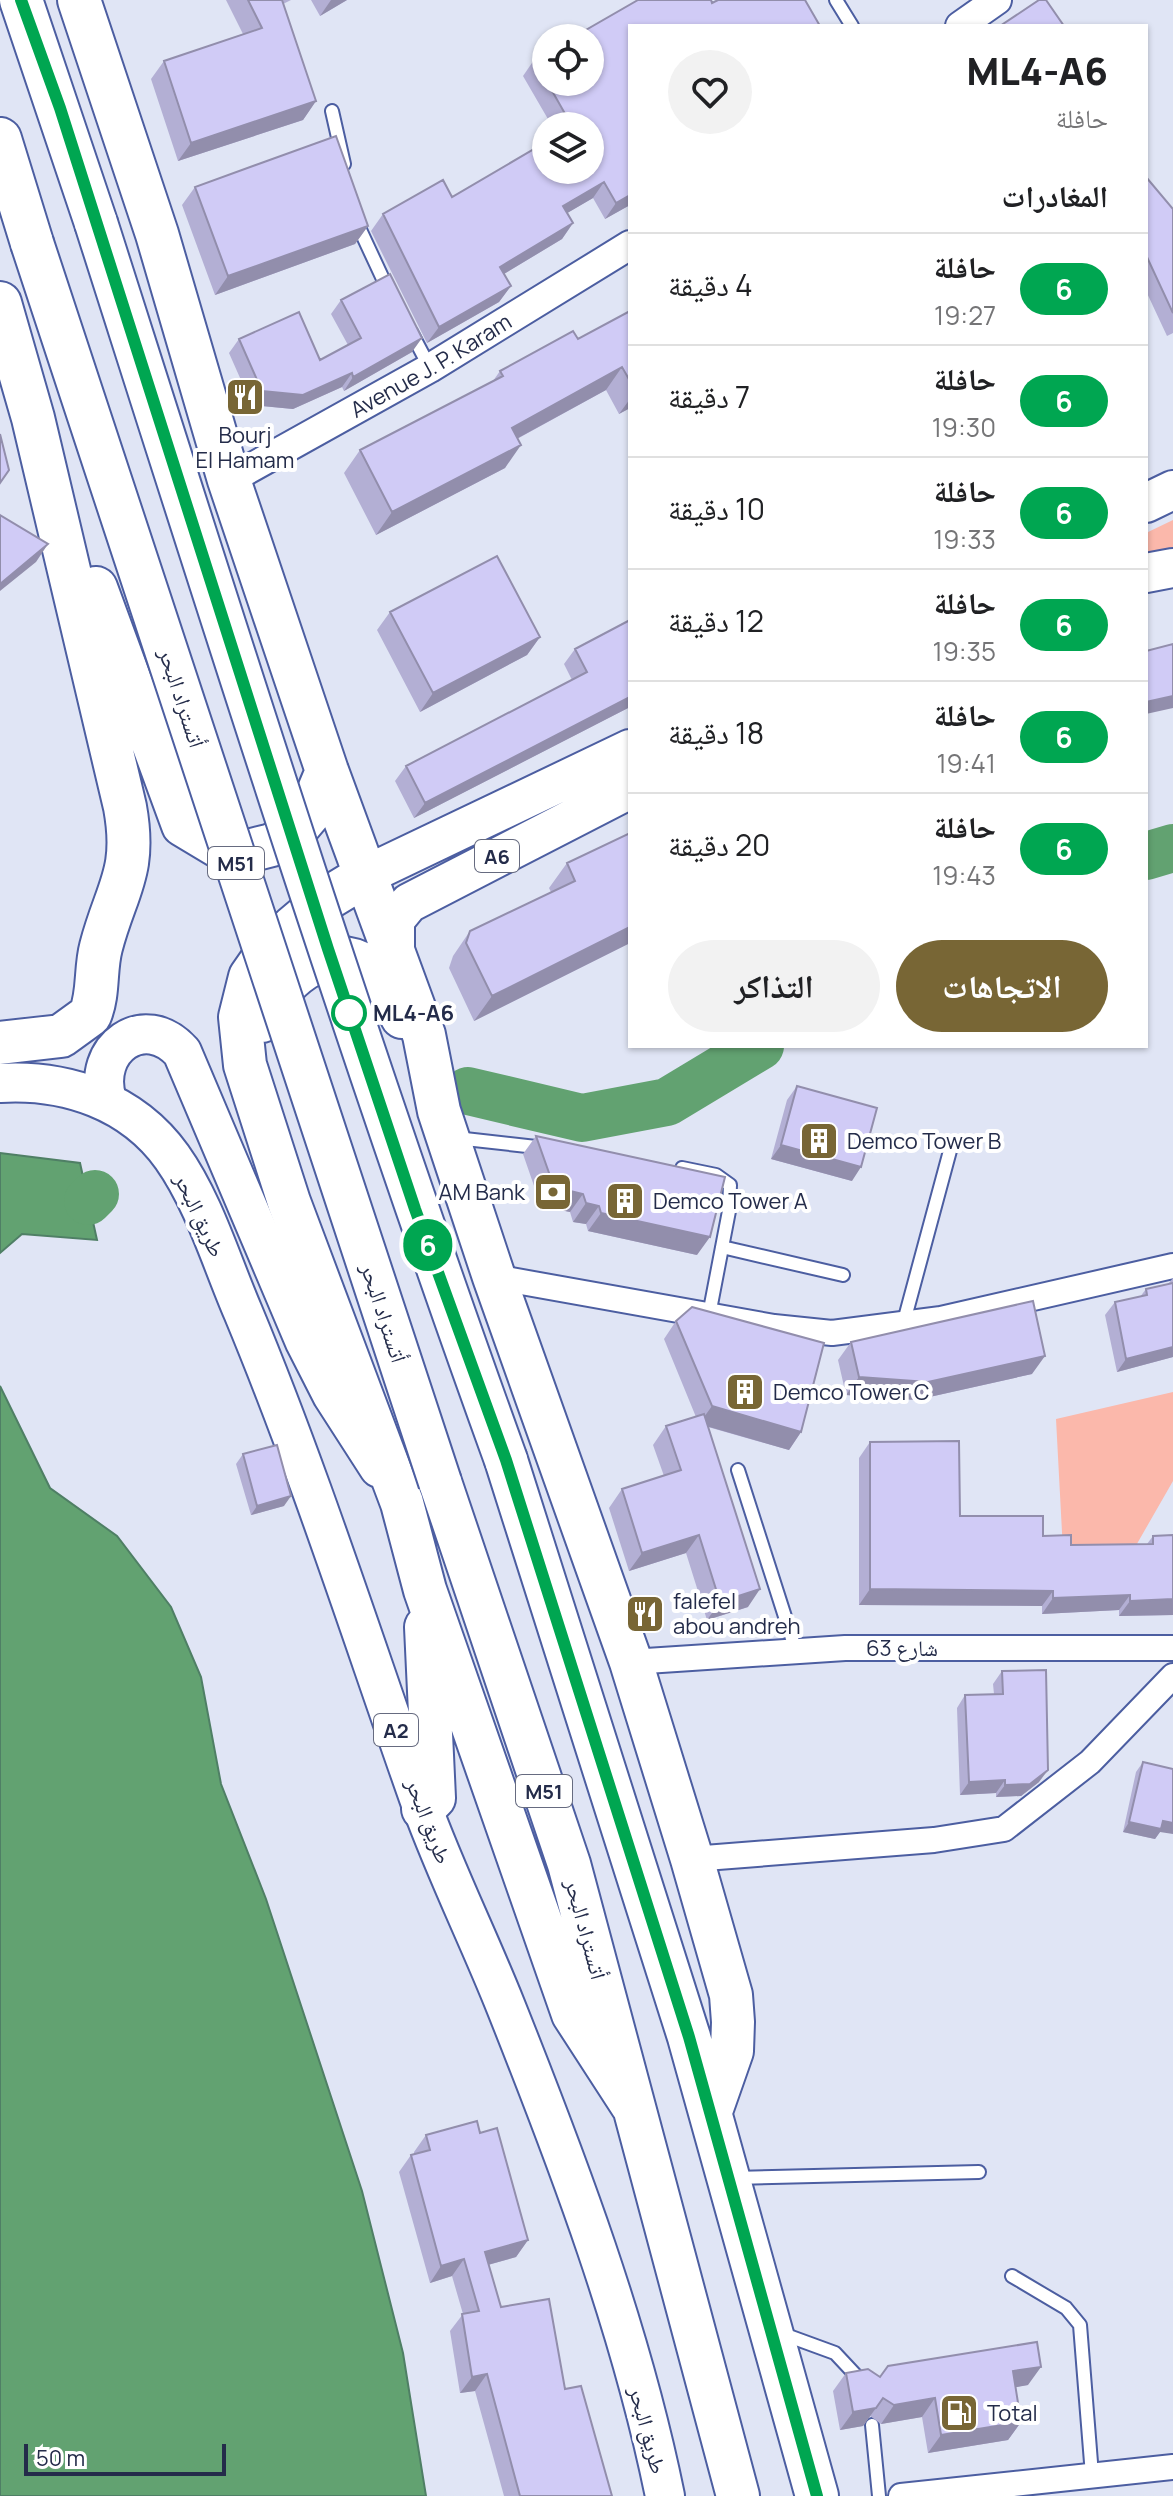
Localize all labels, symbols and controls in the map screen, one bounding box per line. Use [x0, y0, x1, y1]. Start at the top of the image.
map controls [532, 24, 604, 184]
button: locate [532, 24, 604, 96]
text: ML4-A6 [967, 44, 1108, 96]
button: heart [668, 50, 752, 134]
text: حافلة [1056, 100, 1108, 136]
button: layers [532, 112, 604, 184]
text: المغادرات [1001, 175, 1108, 216]
text: حافلة [934, 246, 996, 287]
text: 4 دقيقة [668, 264, 753, 305]
text: 6 [1055, 270, 1073, 308]
text: 19:27 [934, 297, 996, 333]
street label: Avenue J. P. Karam [345, 306, 517, 425]
text: حافلة [934, 358, 996, 399]
restaurant icon: Bourj El Hamam [224, 376, 266, 418]
text: 7 دقيقة [668, 376, 750, 417]
text: 6 [1055, 382, 1073, 420]
text: 19:30 [932, 409, 996, 445]
place label: Bourj El Hamam [196, 420, 294, 475]
text: حافلة [934, 470, 996, 511]
text: 10 دقيقة [668, 488, 765, 529]
text: 6 [1055, 494, 1073, 532]
text: 19:33 [933, 521, 996, 557]
text: حافلة [934, 582, 996, 623]
text: 12 دقيقة [668, 600, 764, 641]
text: 6 [1055, 606, 1073, 644]
text: 19:35 [933, 633, 996, 669]
street label: أتستراد البحر [152, 644, 212, 752]
text: حافلة [934, 694, 996, 735]
text: 18 دقيقة [668, 712, 764, 753]
text: 6 [1055, 718, 1073, 756]
text: 19:41 [936, 745, 996, 781]
text: حافلة [934, 806, 996, 847]
text: 20 دقيقة [668, 824, 770, 865]
text: 6 [1055, 830, 1073, 868]
road number: A6 [475, 840, 519, 872]
road number: M51 [208, 847, 264, 879]
text: 19:43 [932, 857, 996, 893]
button: التذاكر [668, 940, 880, 1032]
button: الاتجاهات [896, 940, 1108, 1032]
marker: ML4-A6 [332, 996, 366, 1030]
place label: ML4-A6 [373, 998, 454, 1028]
building icon: Demco Tower B [798, 1120, 840, 1162]
place label: Demco Tower B [847, 1126, 1001, 1156]
street label: طريق البحر [167, 1167, 232, 1262]
bank icon: AM Bank [532, 1171, 574, 1213]
place label: AM Bank [438, 1177, 526, 1207]
building icon: Demco Tower A [604, 1180, 646, 1222]
place label: Demco Tower A [653, 1186, 808, 1216]
line badge: 6 [402, 1219, 454, 1271]
text: 6 [419, 1226, 437, 1264]
street label: أتستراد البحر [354, 1259, 414, 1367]
building icon: Demco Tower C [724, 1371, 766, 1413]
place label: Demco Tower C [773, 1377, 929, 1407]
place label: falefel abou andreh [673, 1586, 801, 1641]
restaurant icon: falefel abou andreh [624, 1593, 666, 1635]
street label: شارع 63 [866, 1633, 938, 1663]
road number: A2 [374, 1714, 418, 1746]
street label: طريق البحر [399, 1773, 459, 1868]
road number: M51 [516, 1775, 572, 1807]
street label: أتستراد البحر [558, 1875, 614, 1983]
street label: طريق البحر [622, 2382, 674, 2477]
fuel station icon: Total [938, 2392, 980, 2434]
place label: Total [987, 2398, 1038, 2428]
scale bar [24, 2440, 226, 2476]
text: 50 m [36, 2443, 85, 2473]

